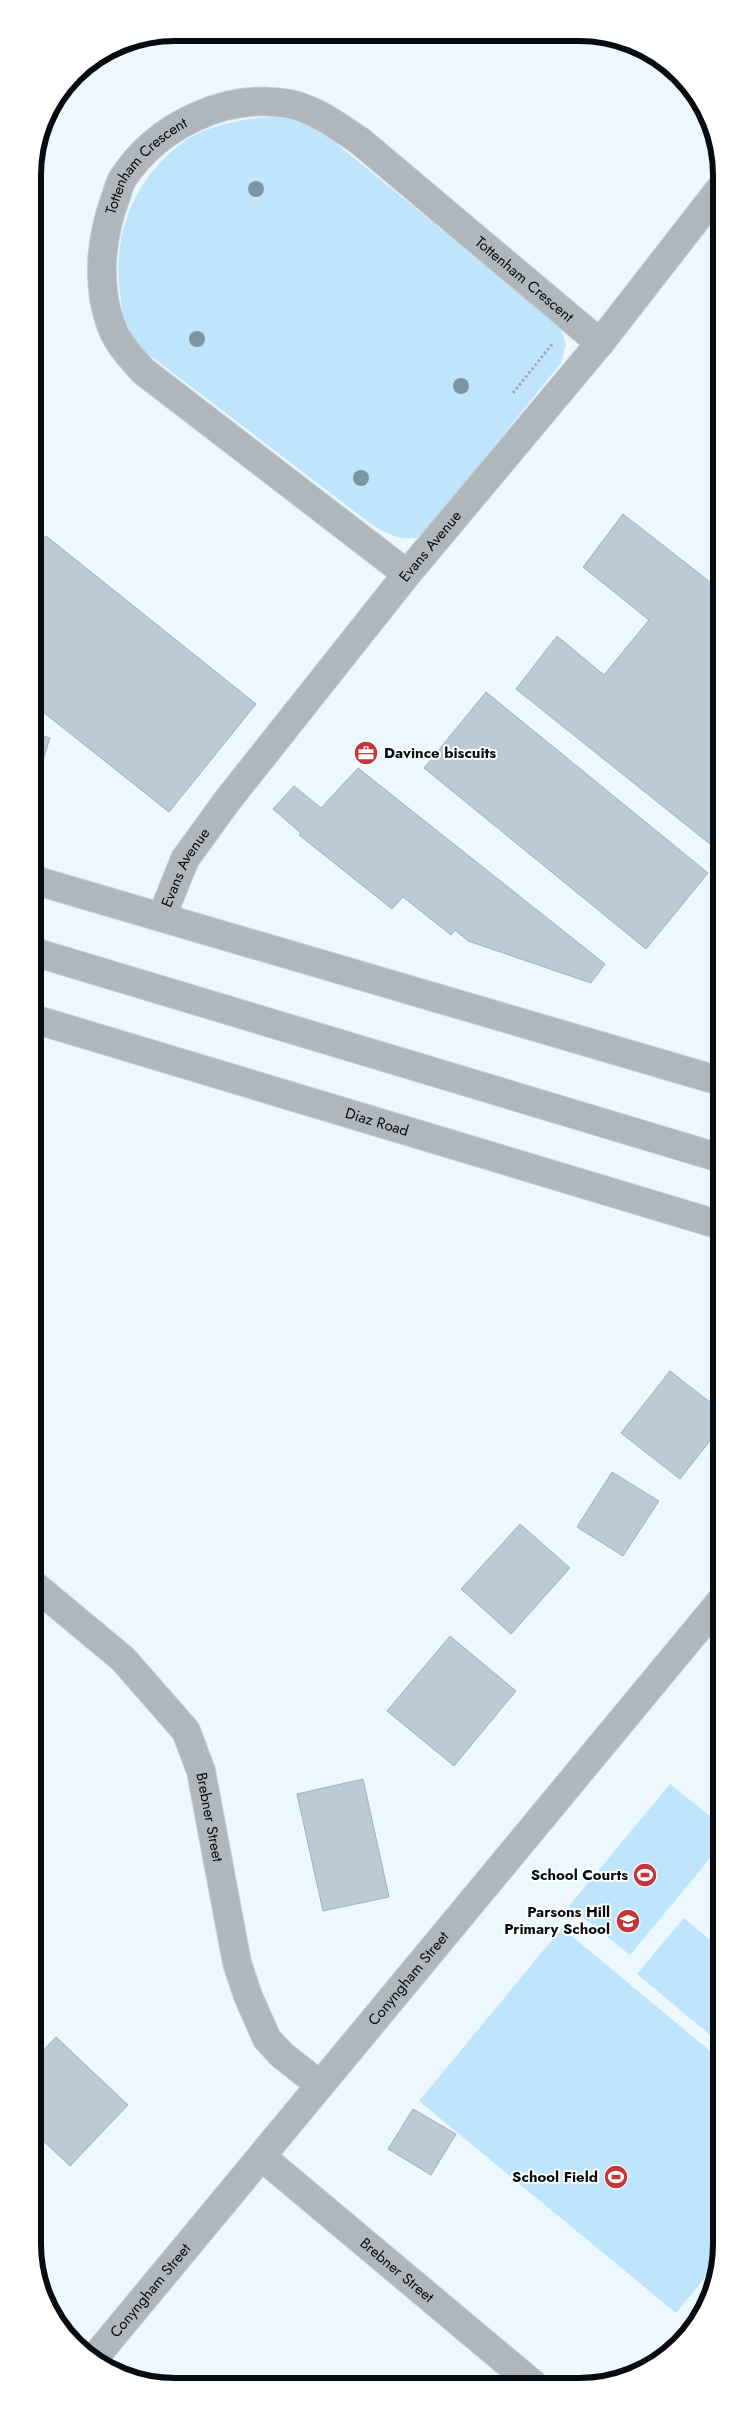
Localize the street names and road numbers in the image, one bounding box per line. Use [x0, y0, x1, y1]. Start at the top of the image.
street label: Tottenham Crescent [100, 112, 191, 217]
street label: Tottenham Crescent [470, 231, 579, 328]
street label: Evans Avenue [394, 505, 467, 587]
street label: Evans Avenue [156, 823, 215, 911]
street label: Diaz Road [343, 1102, 411, 1142]
street label: Brebner Street [190, 1770, 229, 1864]
street label: Conyngham Street [363, 1926, 454, 2030]
street label: Brebner Street [355, 2232, 439, 2308]
street label: Conyngham Street [105, 2238, 196, 2342]

